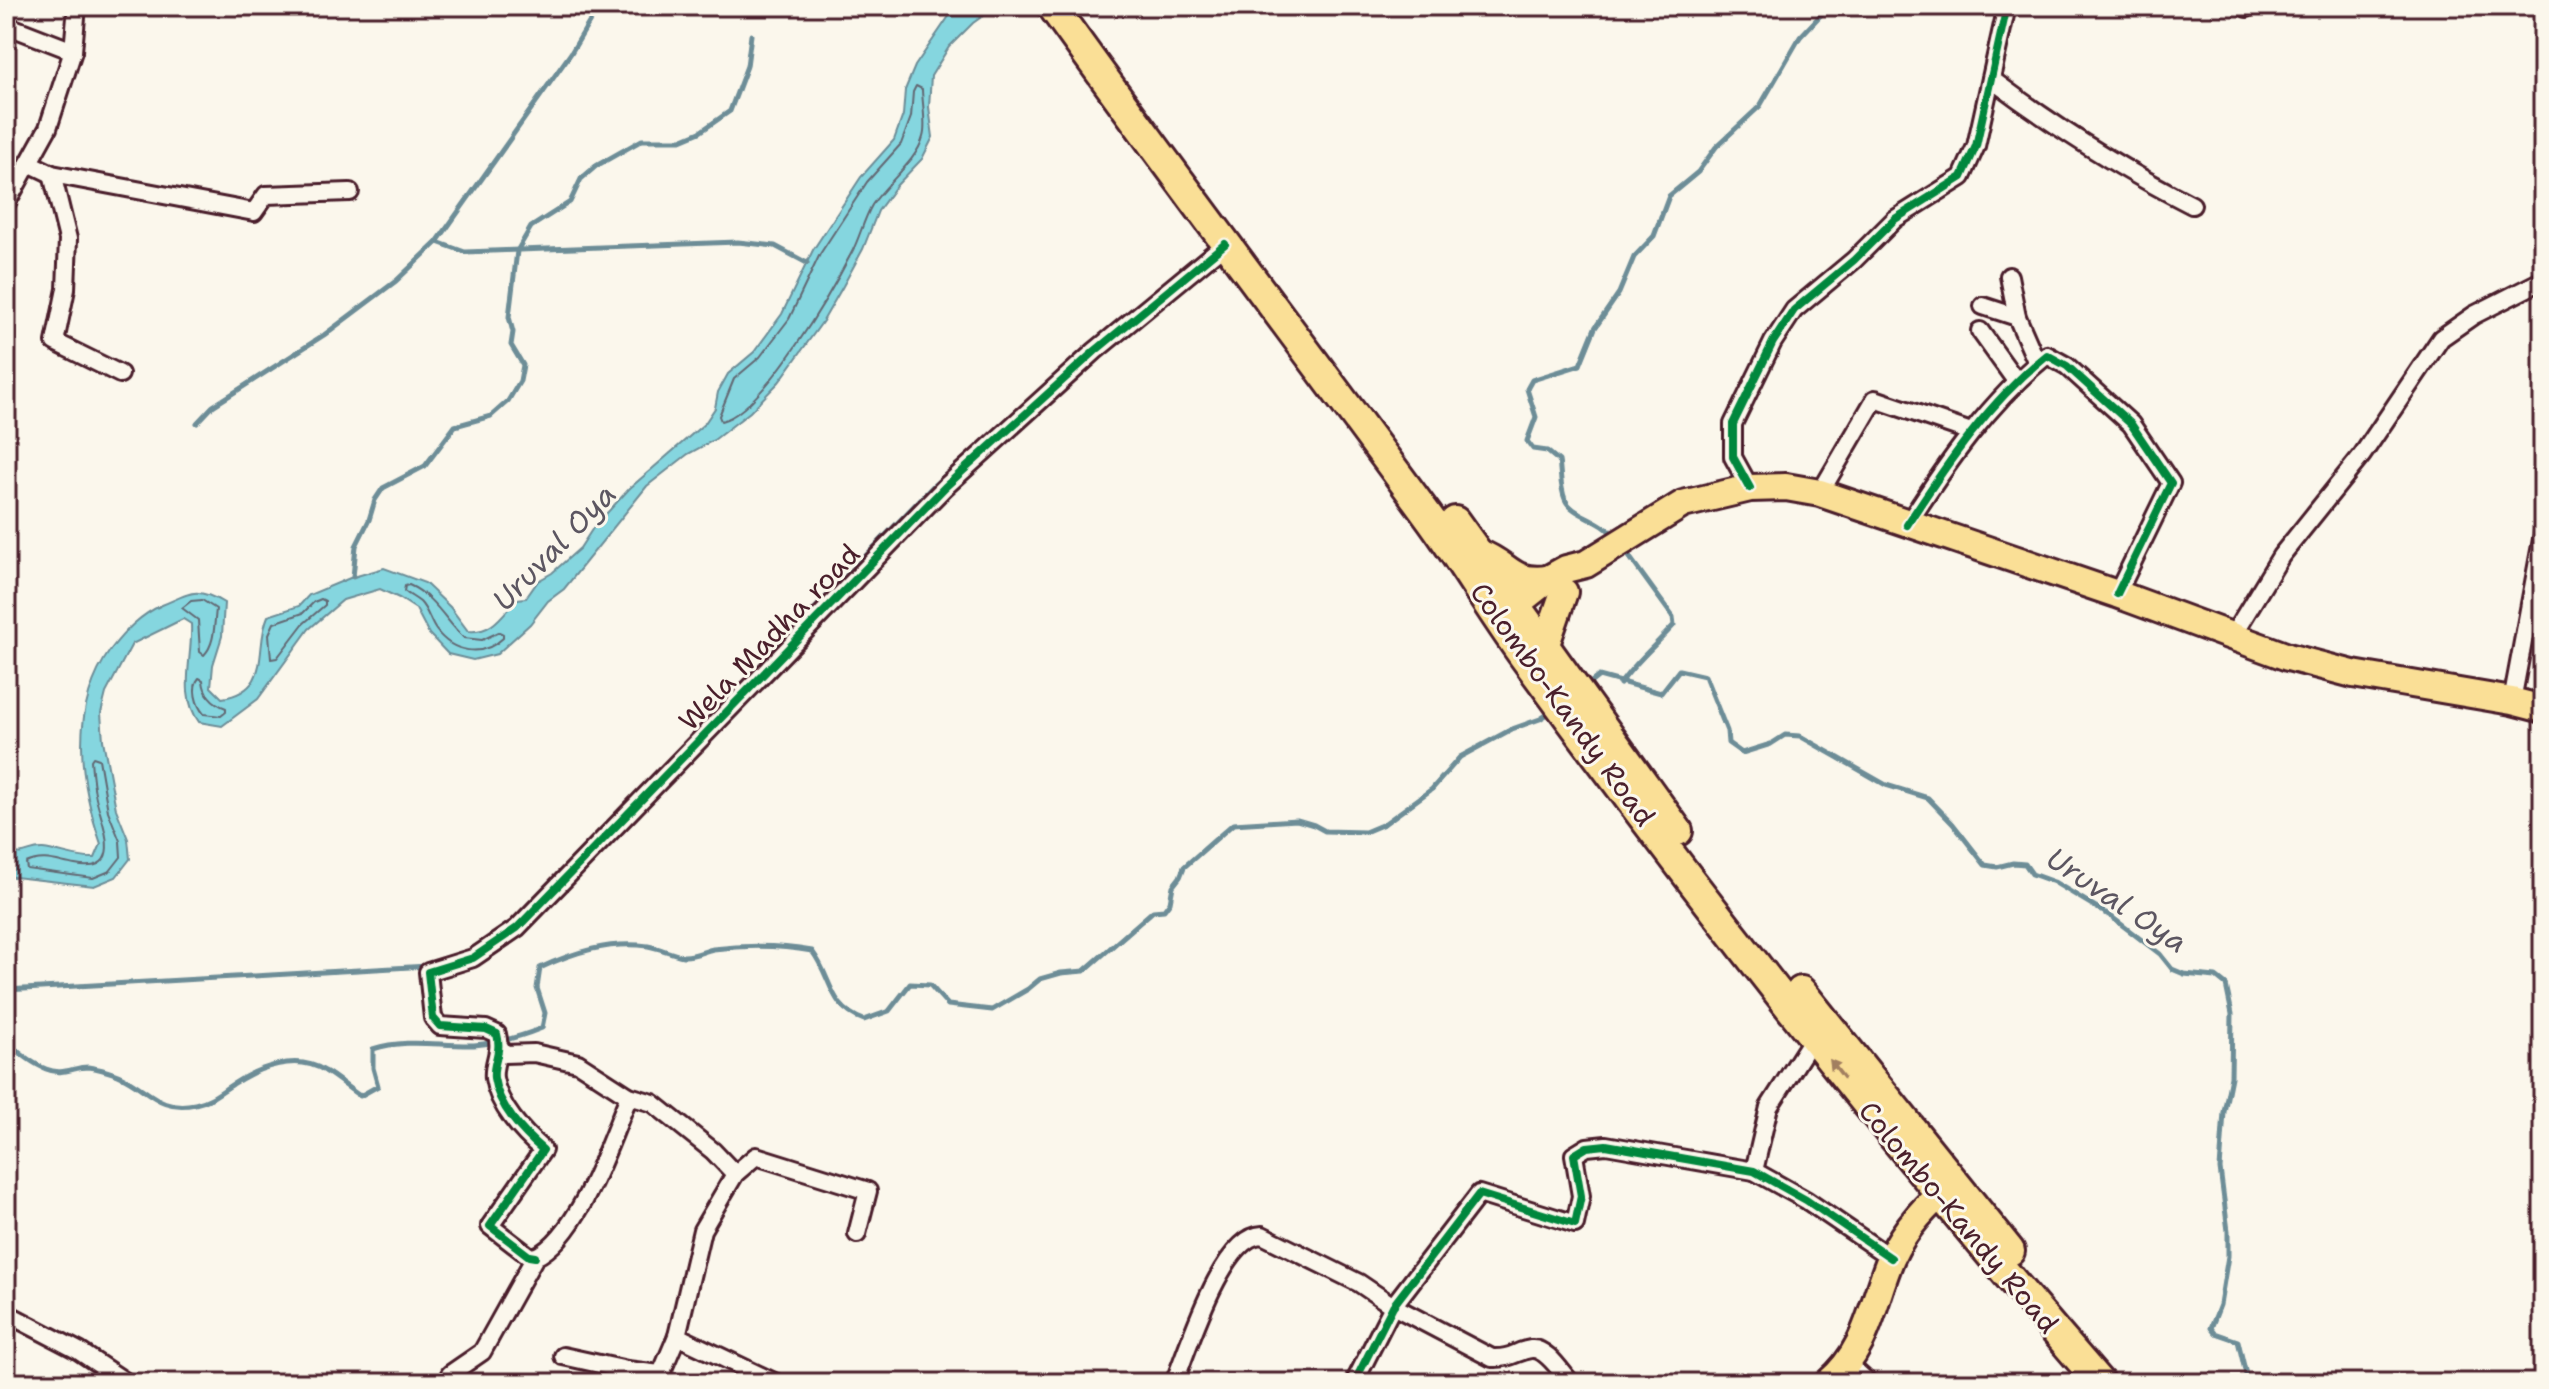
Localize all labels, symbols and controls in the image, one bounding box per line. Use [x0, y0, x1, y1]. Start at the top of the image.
water label: Uruval Oya [483, 474, 625, 620]
street label: Wela Madha road [670, 535, 868, 739]
street label: Colombo-Kandy Road [1462, 574, 1664, 834]
water label: Uruval Oya [2038, 838, 2196, 962]
one-way arrow [1829, 1059, 1845, 1079]
street label: Colombo-Kandy Road [1850, 1093, 2068, 1341]

